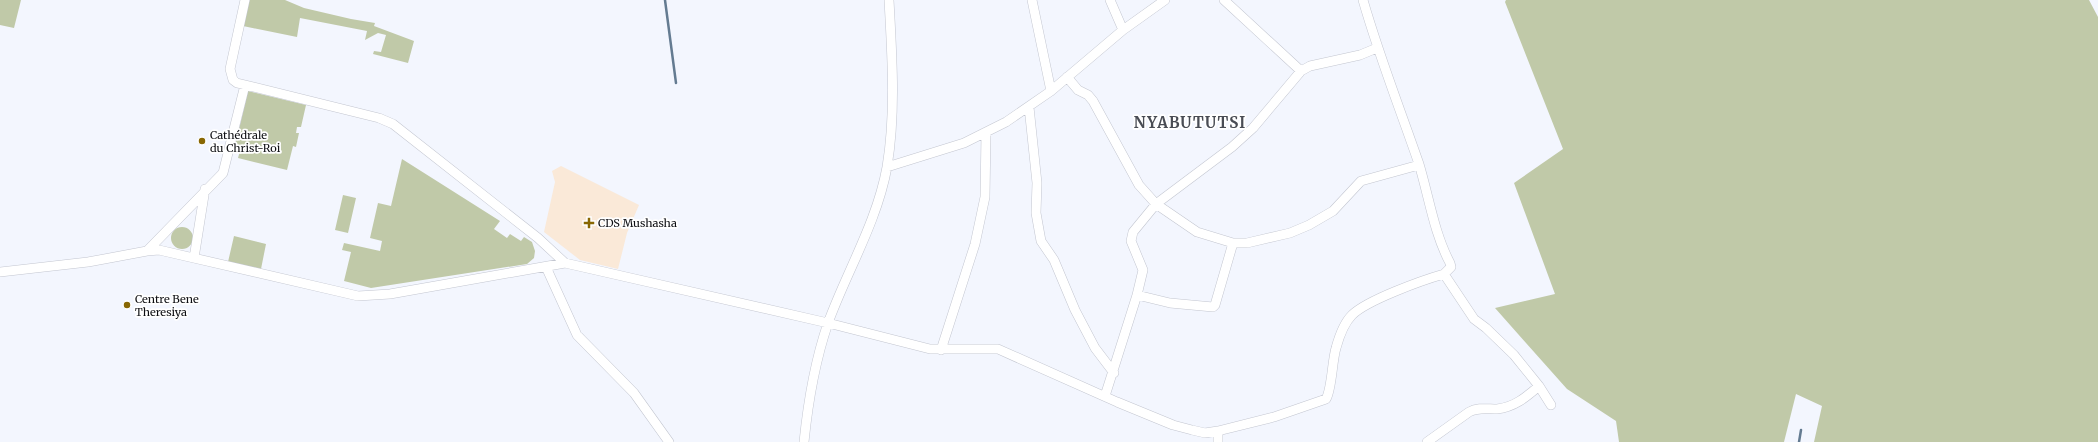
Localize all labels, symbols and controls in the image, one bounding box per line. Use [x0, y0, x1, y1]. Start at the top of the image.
district label: NYABUTUTSI [1134, 113, 1246, 132]
place label: Cathédrale du Christ-Roi [210, 128, 281, 155]
marker: Cathédrale du Christ-Roi [197, 136, 207, 146]
place label: CDS Mushasha [598, 216, 677, 230]
marker: CDS Mushasha [583, 217, 595, 229]
place label: Centre Bene Theresiya [135, 292, 199, 319]
marker: Centre Bene Theresiya [122, 300, 132, 310]

